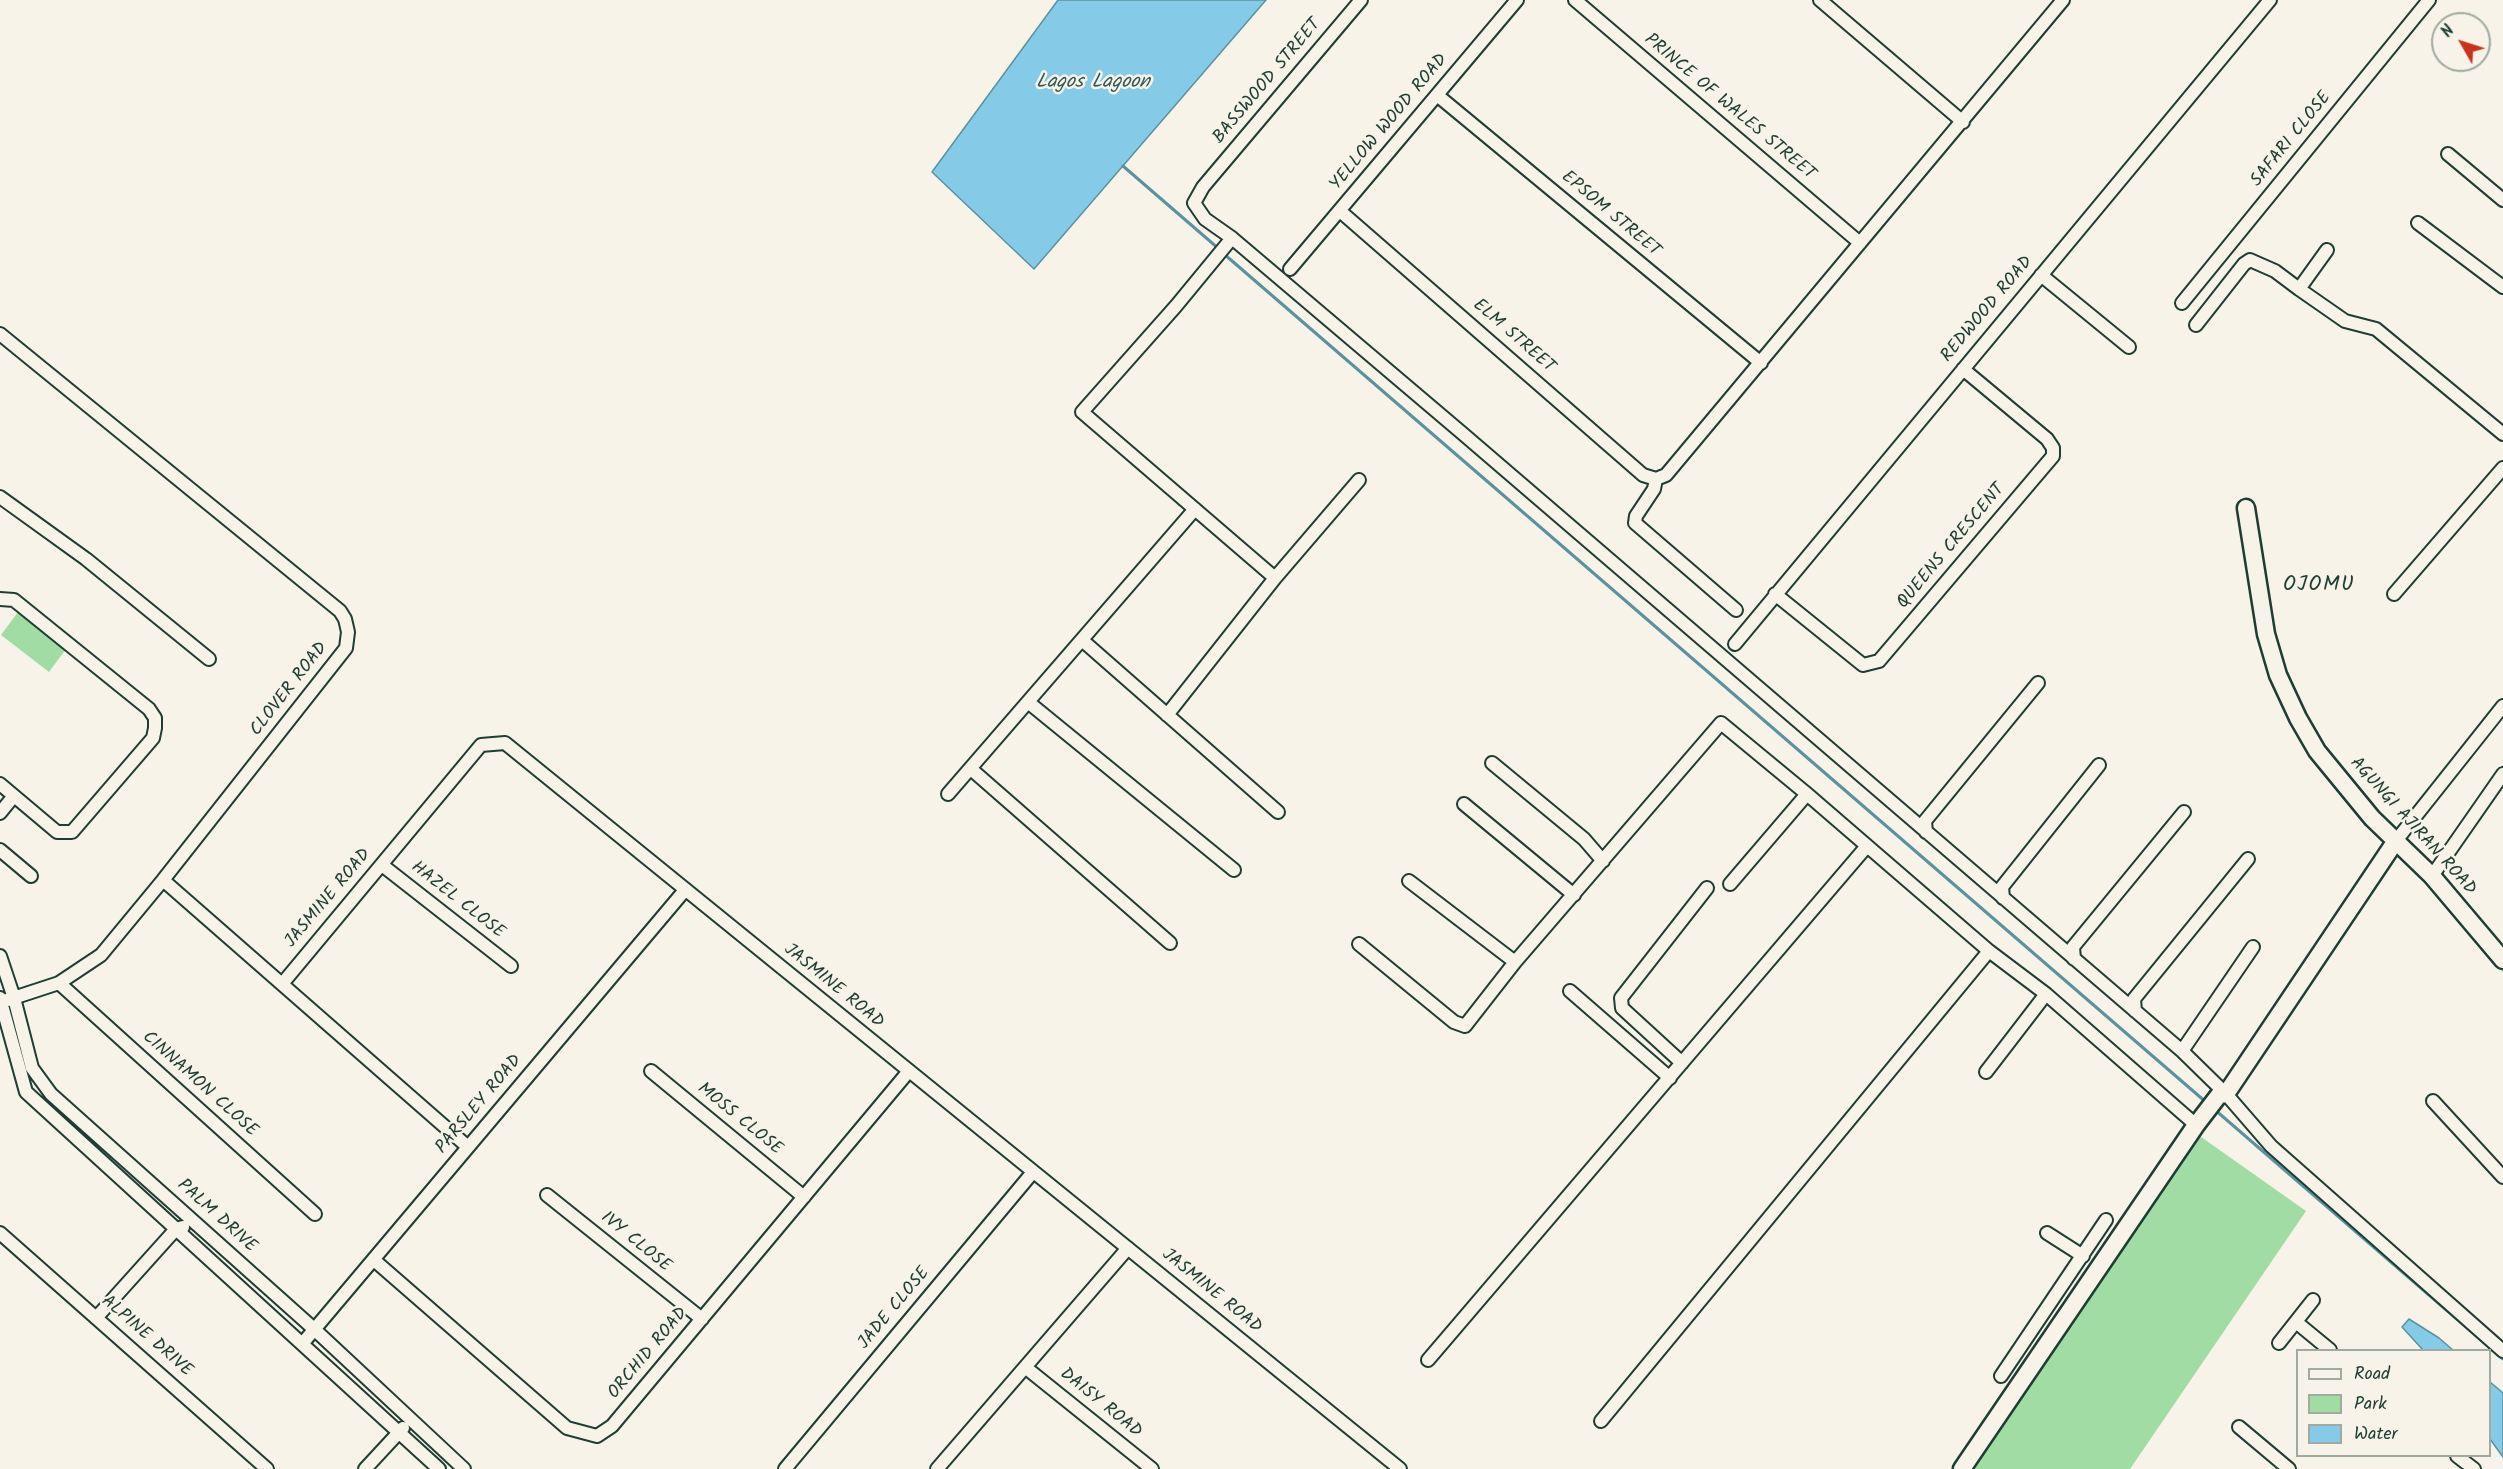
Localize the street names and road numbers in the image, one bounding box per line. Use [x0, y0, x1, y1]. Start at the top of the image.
street label: BASSWOOD STREET [1209, 15, 1327, 149]
street label: PRINCE OF WALES STREET [1639, 30, 1819, 186]
street label: YELLOW WOOD ROAD [1326, 50, 1454, 196]
street label: SAFARI CLOSE [2247, 88, 2337, 192]
street label: EPSOM STREET [1556, 167, 1664, 263]
street label: REDWOOD ROAD [1937, 253, 2039, 367]
street label: ELM STREET [1467, 295, 1559, 379]
street label: QUEENS CRESCENT [1893, 480, 2011, 614]
street label: CLOVER ROAD [247, 639, 333, 741]
street label: AGUNGI AJIRAN ROAD [2344, 753, 2480, 901]
street label: JASMINE ROAD [281, 845, 377, 953]
street label: HAZEL CLOSE [406, 858, 508, 944]
street label: JASMINE ROAD [779, 940, 887, 1034]
street label: CINNAMON CLOSE [137, 1027, 261, 1143]
street label: PARSLEY ROAD [432, 1051, 528, 1159]
street label: MOSS CLOSE [692, 1079, 786, 1161]
street label: PALM DRIVE [172, 1176, 260, 1258]
street label: IVY CLOSE [595, 1208, 675, 1278]
street label: JASMINE ROAD [1157, 1245, 1265, 1339]
street label: JADE CLOSE [854, 1264, 936, 1354]
street label: ALPINE DRIVE [96, 1291, 196, 1383]
street label: ORCHID ROAD [604, 1304, 694, 1404]
street label: DAISY ROAD [1055, 1364, 1145, 1444]

